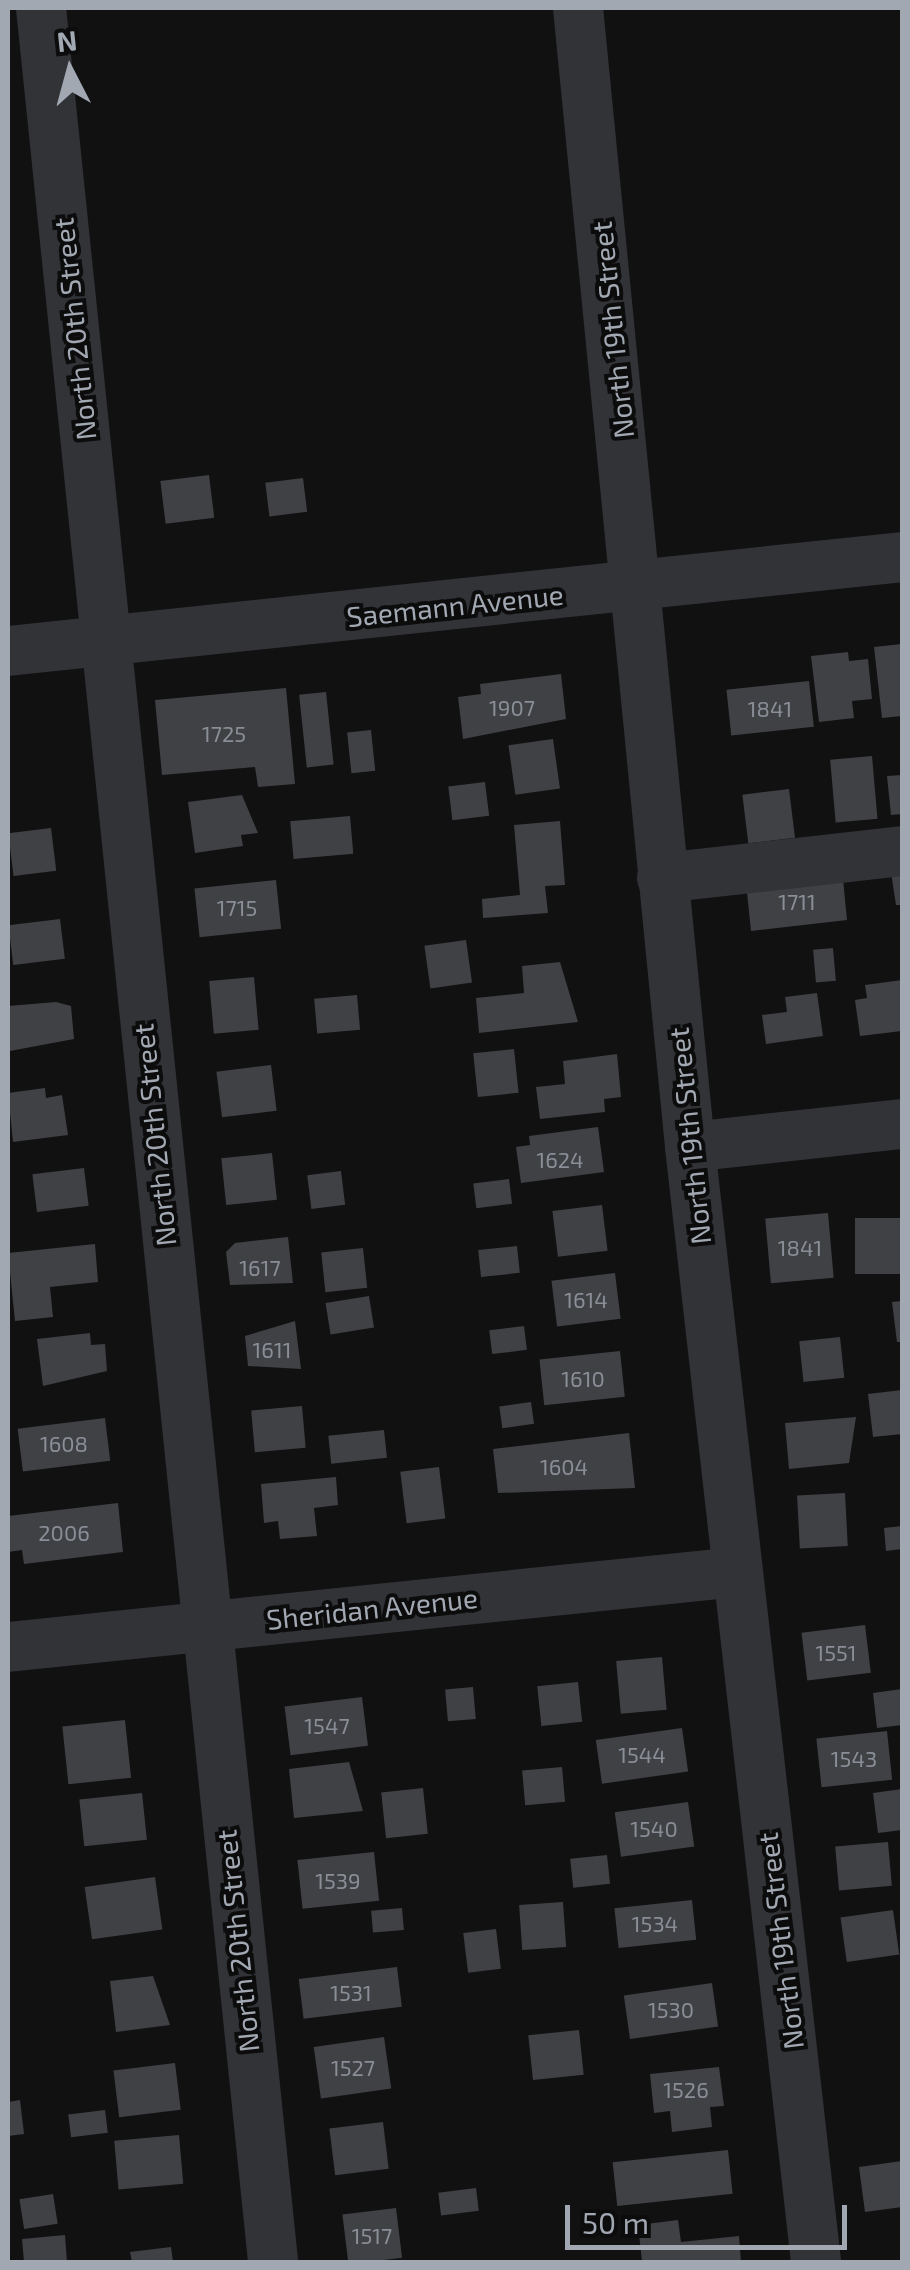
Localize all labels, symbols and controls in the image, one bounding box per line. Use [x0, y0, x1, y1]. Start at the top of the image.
north arrow [20, 20, 120, 120]
text: N [55, 22, 79, 58]
street label: North 20th Street [46, 216, 102, 442]
street label: North 19th Street [584, 220, 640, 440]
street label: Saemann Avenue [345, 577, 565, 633]
house number: 1907 [489, 695, 535, 721]
house number: 1841 [748, 696, 792, 722]
house number: 1725 [202, 721, 246, 747]
house number: 1711 [778, 889, 816, 915]
house number: 1715 [217, 895, 257, 921]
street label: North 20th Street [126, 1022, 182, 1248]
street label: North 19th Street [661, 1026, 717, 1246]
house number: 1624 [536, 1147, 584, 1173]
house number: 1841 [778, 1235, 822, 1261]
house number: 1617 [239, 1255, 281, 1281]
house number: 1614 [564, 1287, 608, 1313]
house number: 1611 [253, 1337, 291, 1363]
house number: 1610 [561, 1366, 605, 1392]
house number: 1608 [40, 1431, 88, 1457]
house number: 1604 [540, 1454, 588, 1480]
house number: 2006 [38, 1520, 90, 1546]
street label: Sheridan Avenue [264, 1580, 480, 1636]
house number: 1551 [815, 1640, 857, 1666]
house number: 1547 [304, 1713, 350, 1739]
house number: 1544 [618, 1742, 666, 1768]
house number: 1543 [831, 1746, 877, 1772]
house number: 1540 [630, 1816, 678, 1842]
street label: North 20th Street [209, 1828, 265, 2054]
street label: North 19th Street [750, 1831, 810, 2051]
house number: 1539 [315, 1868, 361, 1894]
house number: 1534 [632, 1911, 678, 1937]
house number: 1531 [330, 1980, 372, 2006]
house number: 1530 [648, 1997, 694, 2023]
house number: 1527 [331, 2055, 375, 2081]
house number: 1526 [663, 2077, 709, 2103]
scale bar [570, 2185, 852, 2247]
text: 50 m [582, 2204, 649, 2240]
house number: 1517 [352, 2223, 392, 2249]

